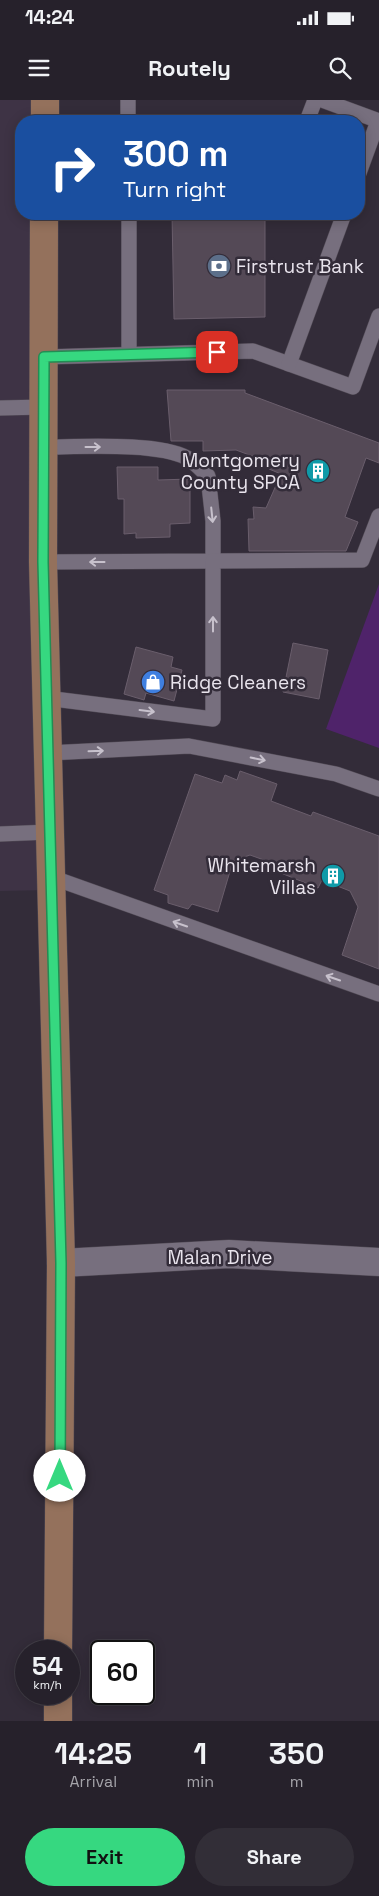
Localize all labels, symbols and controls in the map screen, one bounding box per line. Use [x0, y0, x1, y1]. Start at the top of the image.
text: 14:24 [25, 5, 74, 30]
icon: menu [25, 54, 53, 82]
text: Routely [148, 54, 231, 82]
icon: search [326, 54, 354, 82]
text: 300 m [123, 132, 228, 176]
icon: right [40, 135, 105, 200]
text: Turn right [123, 175, 226, 203]
bank icon: Firstrust Bank [206, 253, 232, 279]
place label: Firstrust Bank [236, 254, 364, 279]
pin [196, 331, 238, 373]
icon: arrive [203, 338, 231, 366]
one-way arrow [84, 442, 100, 452]
place label: Montgomery County SPCA [181, 448, 300, 495]
building icon: Montgomery County SPCA [305, 458, 331, 484]
one-way arrow [207, 507, 217, 523]
one-way arrow [89, 557, 105, 567]
one-way arrow [208, 616, 218, 632]
shop icon: Ridge Cleaners [140, 669, 166, 695]
place label: Ridge Cleaners [170, 670, 306, 695]
one-way arrow [139, 706, 155, 716]
one-way arrow [88, 746, 104, 755]
one-way arrow [249, 755, 265, 765]
place label: Whitemarsh Villas [208, 853, 316, 900]
building icon: Whitemarsh Villas [320, 863, 346, 889]
one-way arrow [173, 919, 188, 928]
one-way arrow [326, 973, 341, 982]
street label: Malan Drive [168, 1245, 273, 1270]
position arrow [33, 1449, 85, 1501]
speed limit sign: 60 [90, 1640, 155, 1705]
text: 54 [32, 1650, 63, 1682]
text: km/h [33, 1677, 62, 1693]
text: 14:25 [55, 1734, 132, 1773]
text: 1 [194, 1734, 207, 1773]
text: 350 [269, 1734, 324, 1773]
text: Arrival [70, 1771, 117, 1792]
text: min [187, 1771, 214, 1792]
text: m [290, 1771, 303, 1792]
button: Exit [25, 1828, 185, 1886]
button: Share [195, 1828, 354, 1886]

